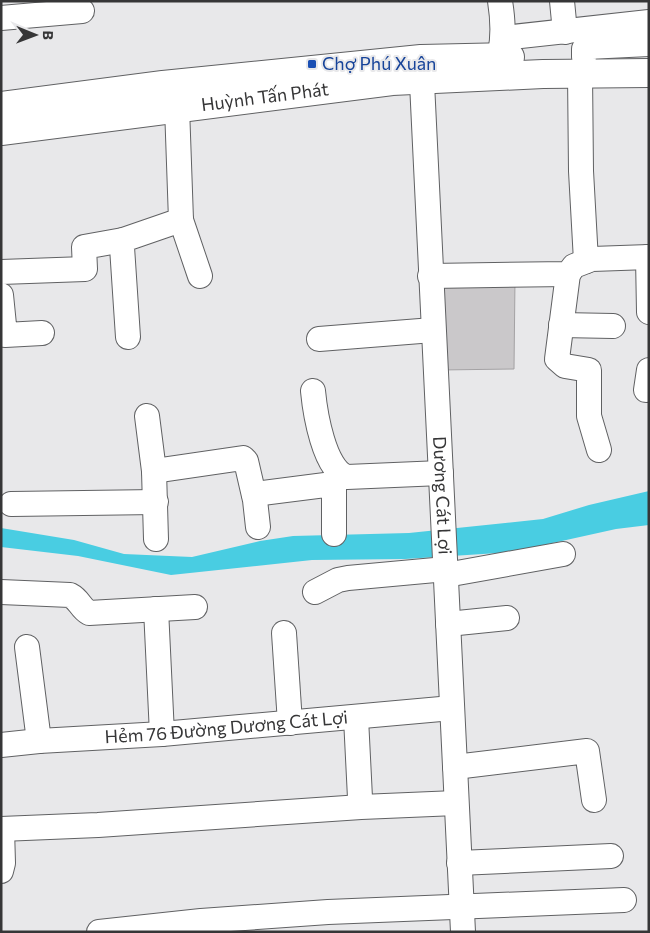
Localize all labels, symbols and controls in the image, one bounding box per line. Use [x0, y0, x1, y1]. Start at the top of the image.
north arrow [10, 10, 60, 60]
text: B [40, 30, 57, 40]
place label: Chợ Phú Xuân [322, 52, 436, 74]
marker: Chợ Phú Xuân [306, 58, 318, 70]
street label: Huỳnh Tấn Phát [200, 77, 330, 115]
street label: Dương Cát Lợi [429, 436, 457, 555]
street label: Hẻm 76 Đường Dương Cát Lợi [104, 705, 349, 747]

